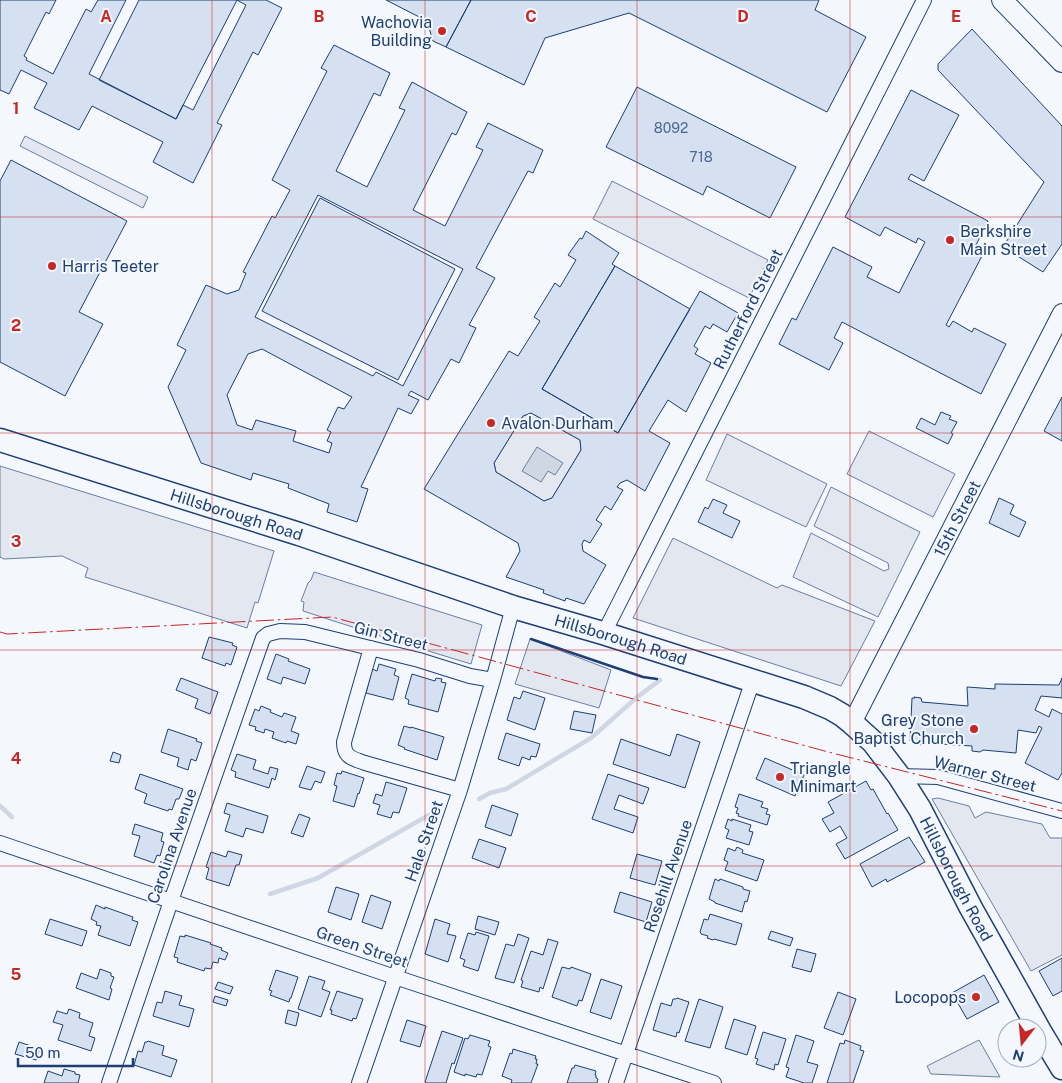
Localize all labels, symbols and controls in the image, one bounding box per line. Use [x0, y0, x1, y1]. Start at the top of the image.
text: A [100, 7, 112, 26]
text: B [314, 7, 325, 26]
text: C [525, 7, 537, 26]
text: D [737, 7, 749, 26]
text: E [951, 7, 961, 26]
place label: Wachovia Building [361, 13, 432, 50]
marker: Wachovia Building [436, 25, 448, 37]
text: 1 [13, 99, 19, 118]
house number: 8092 [654, 120, 688, 136]
house number: 718 [689, 149, 713, 165]
place label: Berkshire Main Street [960, 222, 1047, 259]
marker: Berkshire Main Street [944, 234, 956, 246]
street label: Rutherford Street [709, 246, 787, 372]
place label: Harris Teeter [62, 257, 159, 276]
marker: Harris Teeter [46, 260, 58, 272]
text: 2 [11, 316, 21, 335]
place label: Avalon Durham [501, 414, 613, 433]
marker: Avalon Durham [485, 417, 497, 429]
street label: 15th Street [929, 477, 984, 560]
street label: Hillsborough Road [168, 485, 305, 544]
text: 3 [11, 532, 21, 551]
street label: Hillsborough Road [552, 610, 689, 669]
street label: Gin Street [352, 618, 430, 654]
place label: Grey Stone Baptist Church [853, 711, 964, 748]
marker: Grey Stone Baptist Church [968, 723, 980, 735]
text: 4 [11, 749, 22, 768]
street label: Warner Street [932, 752, 1038, 796]
place label: Triangle Minimart [790, 759, 856, 796]
marker: Triangle Minimart [774, 771, 786, 783]
street label: Carolina Avenue [143, 786, 201, 906]
street label: Hale Street [401, 798, 447, 884]
street label: Hillsborough Road [916, 813, 997, 944]
street label: Rosehill Avenue [640, 817, 696, 935]
street label: Green Street [314, 922, 410, 972]
text: 5 [11, 965, 22, 984]
place label: Locopops [894, 988, 966, 1007]
marker: Locopops [970, 991, 982, 1003]
north arrow [997, 1018, 1047, 1068]
scale bar [18, 1036, 132, 1068]
text: 50 m [25, 1044, 60, 1061]
text: N [1011, 1046, 1026, 1065]

